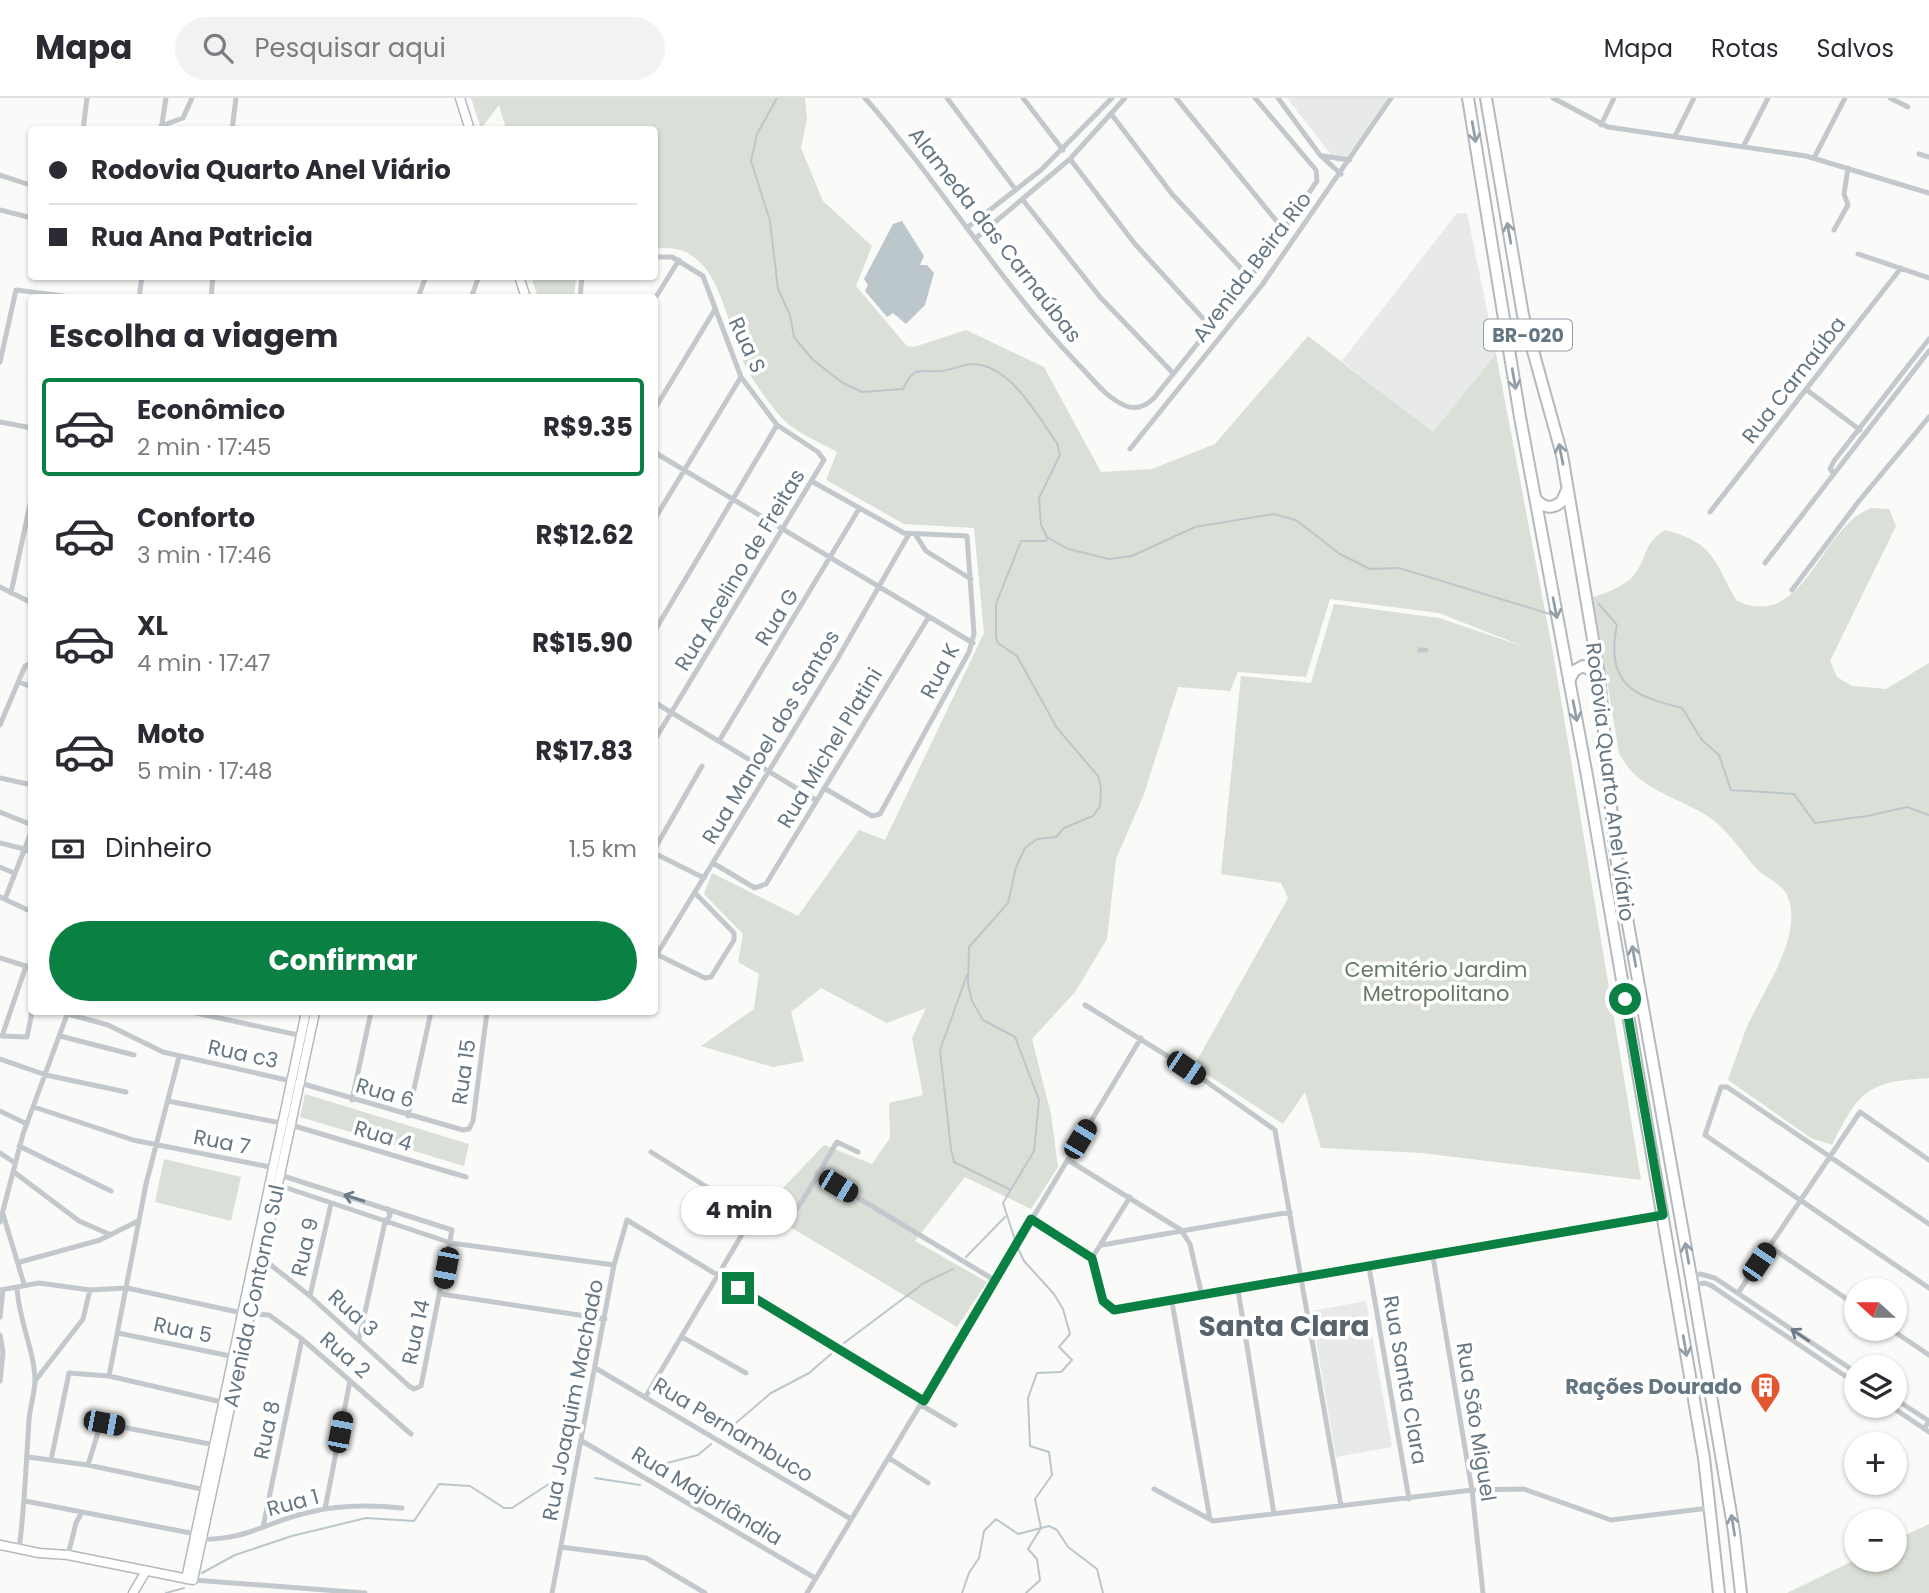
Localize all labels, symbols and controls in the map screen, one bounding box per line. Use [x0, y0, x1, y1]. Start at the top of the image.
search box [175, 17, 665, 80]
text: Mapa [35, 24, 133, 71]
icon: search [199, 29, 237, 67]
text: Pesquisar aqui [255, 30, 446, 66]
text: Mapa [1604, 32, 1673, 65]
text: Rotas [1711, 32, 1778, 65]
text: Salvos [1816, 32, 1894, 65]
one-way arrow [1468, 120, 1481, 143]
street label: Alameda das Carnaúbas [902, 121, 1089, 348]
text: Rodovia Quarto Anel Viário [91, 152, 451, 188]
street label: Avenida Beira Rio [1185, 185, 1318, 348]
text: Rua Ana Patricia [91, 219, 313, 255]
one-way arrow [1502, 222, 1515, 245]
street label: Rua Carnaúba [1735, 310, 1852, 449]
street label: Rua S [722, 312, 773, 377]
text: Escolha a viagem [49, 313, 338, 358]
road number: BR-020 [1484, 319, 1572, 350]
one-way arrow [1508, 367, 1521, 390]
text: Econômico [137, 392, 285, 428]
icon: car [53, 396, 116, 459]
text: R$9.35 [543, 409, 633, 445]
text: 2 min · 17:45 [137, 431, 271, 463]
one-way arrow [1554, 443, 1568, 466]
street label: Rua Acelino de Freitas [668, 463, 811, 676]
text: Conforto [137, 500, 255, 536]
icon: car [53, 504, 116, 567]
text: R$12.62 [536, 517, 633, 553]
text: 3 min · 17:46 [137, 539, 272, 571]
street label: Rua G [748, 583, 805, 651]
one-way arrow [1548, 596, 1562, 619]
text: XL [137, 608, 168, 644]
icon: car [53, 612, 116, 675]
street label: Rua Manoel dos Santos [695, 624, 846, 849]
text: R$15.90 [532, 625, 633, 661]
street label: Rua K [913, 638, 966, 703]
street label: Rodovia Quarto Anel Viário [1579, 641, 1642, 923]
text: 4 min · 17:47 [137, 647, 271, 679]
street label: Rua Michel Platini [770, 662, 889, 833]
one-way arrow [1568, 700, 1582, 722]
text: Moto [137, 716, 205, 752]
icon: car [53, 720, 116, 783]
text: R$17.83 [535, 733, 633, 769]
text: 5 min · 17:48 [137, 755, 273, 787]
icon: cash [49, 830, 87, 868]
text: Dinheiro [105, 830, 212, 866]
text: 1.5 km [569, 833, 637, 865]
button: Confirmar [49, 921, 637, 1001]
one-way arrow [1626, 945, 1640, 968]
park label: Cemitério Jardim Metropolitano [1345, 955, 1527, 1008]
route start [1609, 983, 1641, 1015]
street label: Rua c3 [205, 1032, 281, 1075]
street label: Rua 15 [445, 1037, 482, 1107]
car [1163, 1048, 1210, 1088]
street label: Rua 6 [353, 1070, 418, 1115]
street label: Rua 4 [351, 1113, 416, 1158]
car [1061, 1116, 1100, 1162]
street label: Rua 7 [191, 1122, 253, 1161]
car [815, 1166, 862, 1206]
street label: Avenida Contorno Sul [216, 1182, 291, 1410]
callout: 4 min [680, 1186, 796, 1236]
one-way arrow [343, 1191, 365, 1204]
text: 4 min [705, 1194, 773, 1226]
street label: Rua 9 [284, 1215, 325, 1279]
car [1739, 1239, 1780, 1285]
one-way arrow [1680, 1242, 1693, 1265]
car [432, 1245, 461, 1291]
route end [722, 1272, 754, 1304]
street label: Rua Joaquim Machado [535, 1277, 610, 1523]
north arrow [1844, 1278, 1908, 1340]
map controls [1844, 1278, 1907, 1572]
street label: Rua 3 [322, 1282, 385, 1343]
street label: Rua Santa Clara [1376, 1293, 1435, 1467]
street label: Rua 14 [394, 1297, 437, 1367]
district label: Santa Clara [1198, 1307, 1370, 1346]
street label: Rua 5 [151, 1309, 215, 1350]
street label: Rua 2 [314, 1325, 377, 1385]
one-way arrow [1791, 1328, 1810, 1342]
one-way arrow [1679, 1334, 1692, 1357]
street label: Rua São Miguel [1450, 1340, 1503, 1504]
button: layers [1844, 1355, 1907, 1418]
street label: Rua Pernambuco [648, 1370, 819, 1489]
building icon: Rações Dourado [1748, 1370, 1782, 1414]
place label: Rações Dourado [1565, 1372, 1742, 1401]
street label: Rua 8 [246, 1398, 287, 1462]
car [82, 1409, 127, 1437]
car [326, 1409, 355, 1455]
button: + [1844, 1432, 1907, 1495]
street label: Rua Majorlândia [626, 1439, 788, 1552]
street label: Rua 1 [264, 1482, 322, 1523]
button: − [1844, 1509, 1907, 1572]
one-way arrow [1726, 1514, 1739, 1537]

